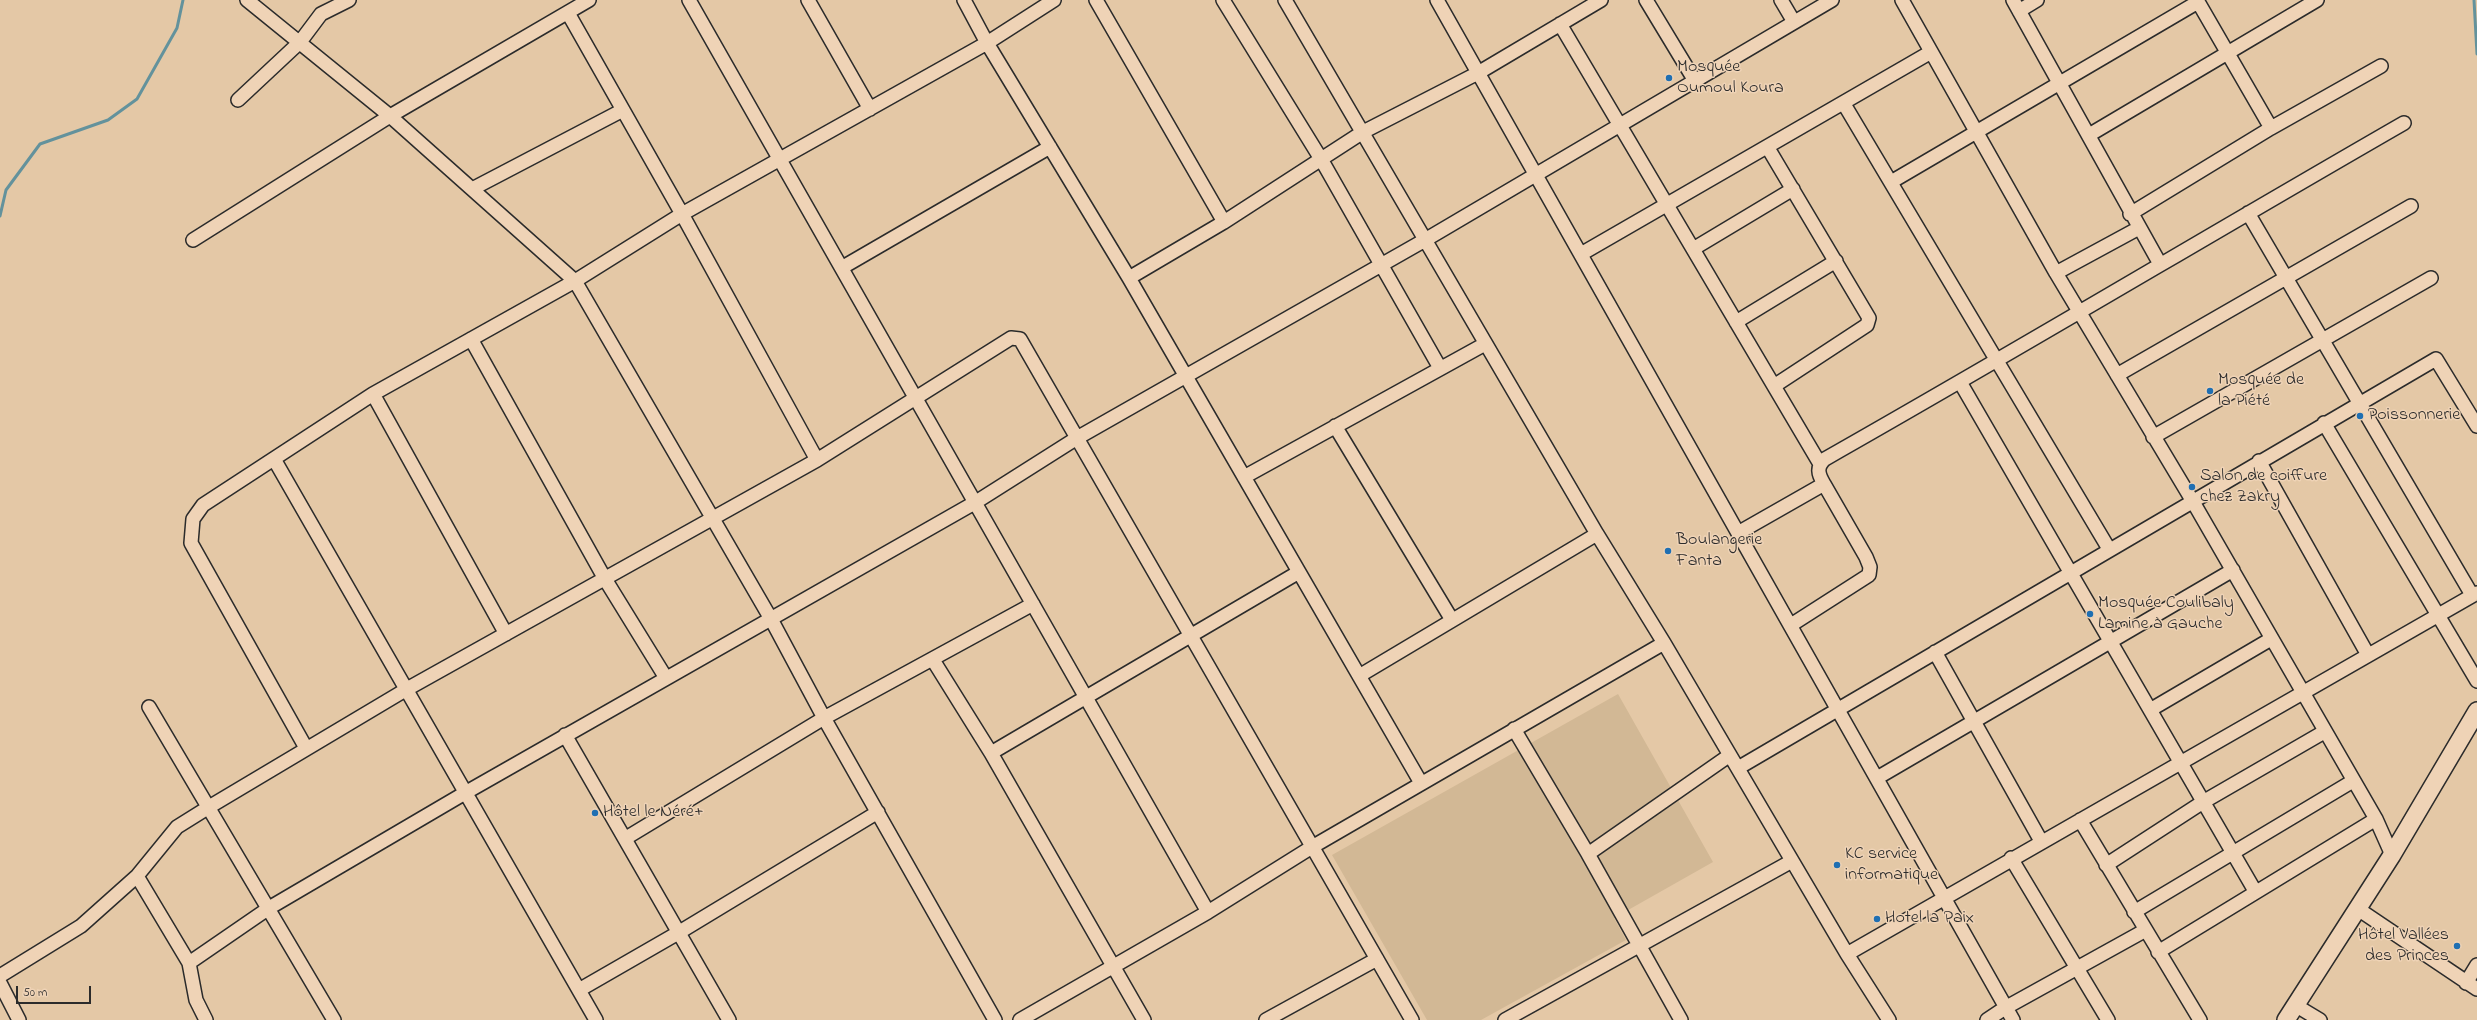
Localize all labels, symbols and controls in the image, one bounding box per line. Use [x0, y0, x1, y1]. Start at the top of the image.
place label: Mosquée Oumoul Koura [1677, 57, 1784, 100]
marker: Mosquée Oumoul Koura [1664, 73, 1674, 83]
place label: Mosquée de la Piété [2218, 370, 2304, 412]
marker: Mosquée de la Piété [2205, 386, 2215, 396]
place label: Poissonnerie [2368, 405, 2460, 427]
marker: Poissonnerie [2355, 411, 2365, 421]
place label: Salon de coiffure chez Zakry [2200, 466, 2327, 508]
marker: Salon de coiffure chez Zakry [2187, 482, 2197, 492]
place label: Boulangerie Fanta [1676, 530, 1762, 572]
marker: Boulangerie Fanta [1663, 546, 1673, 556]
place label: Mosquée Coulibaly Lamine à Gauche [2098, 593, 2234, 636]
marker: Mosquée Coulibaly Lamine à Gauche [2085, 609, 2095, 619]
place label: Hôtel le Néré+ [603, 802, 703, 824]
marker: Hôtel le Néré+ [590, 808, 600, 818]
place label: KC service informatique [1845, 844, 1938, 886]
marker: KC service informatique [1832, 860, 1842, 870]
place label: Hotel la Paix [1885, 908, 1974, 930]
marker: Hotel la Paix [1872, 914, 1882, 924]
place label: Hôtel Vallées des Princes [2358, 925, 2449, 968]
marker: Hôtel Vallées des Princes [2452, 941, 2462, 951]
scale bar [18, 978, 93, 1004]
text: 50 m [23, 984, 47, 1002]

